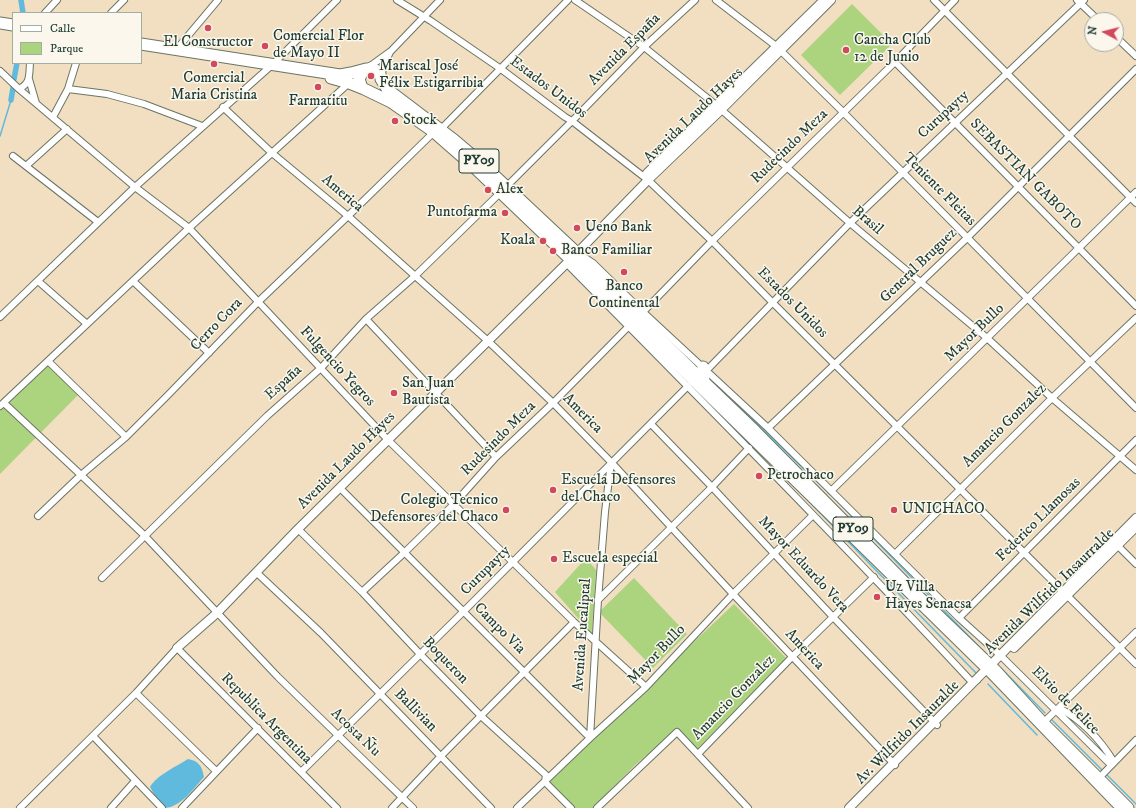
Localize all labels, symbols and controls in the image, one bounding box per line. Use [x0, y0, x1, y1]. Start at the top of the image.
street label: Avenida España [585, 10, 665, 90]
legend [12, 12, 142, 64]
north arrow [1084, 12, 1124, 52]
text: Calle [50, 21, 75, 36]
marker: El Constructor [203, 23, 213, 33]
text: N [1086, 25, 1101, 36]
place label: Comercial Flor de Mayo II [273, 28, 364, 63]
place label: Cancha Club 12 de Junio [854, 32, 931, 67]
place label: El Constructor [163, 34, 253, 52]
text: Parque [50, 41, 83, 56]
marker: Comercial Flor de Mayo II [260, 41, 270, 51]
marker: Cancha Club 12 de Junio [841, 45, 851, 55]
street label: Estados Unidos [506, 53, 590, 123]
place label: Mariscal José Félix Estigarribia [379, 58, 483, 93]
marker: Comercial Maria Cristina [209, 59, 219, 69]
street label: Avenida Laudo Hayes [641, 64, 747, 168]
place label: Comercial Maria Cristina [171, 70, 257, 105]
marker: Mariscal José Félix Estigarribia [366, 71, 376, 81]
marker: Farmatitu [313, 82, 323, 92]
street label: Curupayty [915, 87, 973, 143]
place label: Farmatitu [288, 93, 348, 111]
street label: Rudecindo Meza [748, 106, 832, 188]
place label: Stock [403, 112, 437, 130]
marker: Stock [390, 116, 400, 126]
street label: SEBASTIAN GABOTO [966, 116, 1084, 234]
road number: PY09 [459, 149, 499, 173]
street label: Teniente Fleitas [899, 150, 979, 230]
street label: America [317, 171, 367, 217]
place label: Alex [496, 181, 524, 199]
marker: Alex [483, 185, 493, 195]
street label: Brasil [848, 203, 886, 239]
place label: Puntofarma [427, 204, 497, 222]
marker: Puntofarma [500, 208, 510, 218]
place label: Ueno Bank [585, 219, 652, 237]
marker: Ueno Bank [572, 223, 582, 233]
street label: General Bruguez [877, 225, 961, 307]
place label: Koala [500, 232, 535, 250]
marker: Koala [538, 236, 548, 246]
place label: Banco Familiar [561, 242, 652, 260]
marker: Banco Familiar [548, 246, 558, 256]
street label: Estados Unidos [753, 264, 831, 342]
marker: Banco Continental [619, 267, 629, 277]
place label: Banco Continental [588, 278, 660, 313]
street label: Cerro Cora [187, 295, 247, 355]
street label: Mayor Bullo [941, 300, 1009, 366]
street label: Fulgencio Yegros [295, 323, 379, 411]
street label: España [262, 362, 306, 404]
place label: San Juan Bautista [402, 375, 454, 410]
street label: Amancio Gonzalez [959, 380, 1051, 472]
marker: San Juan Bautista [389, 388, 399, 398]
street label: America [558, 390, 606, 438]
street label: Rudesindo Meza [458, 398, 540, 480]
street label: Avenida Laudo Hayes [295, 409, 399, 513]
place label: Petrochaco [767, 467, 834, 485]
marker: Petrochaco [754, 471, 764, 481]
place label: Escuela Defensores del Chaco [561, 472, 676, 507]
street label: Federico Llamosas [993, 474, 1085, 566]
marker: Escuela Defensores del Chaco [548, 485, 558, 495]
place label: Colegio Tecnico Defensores del Chaco [370, 492, 498, 527]
place label: UNICHACO [902, 501, 985, 519]
marker: Colegio Tecnico Defensores del Chaco [501, 505, 511, 515]
marker: UNICHACO [889, 505, 899, 515]
street label: Mayor Eduardo Vera [754, 513, 852, 617]
road number: PY09 [833, 517, 873, 541]
street label: Avenida Wilfrido Insaurralde [981, 525, 1119, 659]
street label: Curupayty [457, 542, 515, 600]
place label: Escuela especial [562, 550, 658, 568]
marker: Escuela especial [549, 554, 559, 564]
street label: Avenida Eucaliptal [570, 578, 596, 692]
place label: Uz Villa Hayes Senacsa [885, 579, 972, 614]
marker: Uz Villa Hayes Senacsa [872, 592, 882, 602]
street label: Campo Via [470, 600, 528, 658]
street label: Mayor Bullo [624, 621, 690, 689]
street label: America [781, 626, 827, 674]
street label: Boqueron [418, 634, 472, 688]
street label: Amancio Gonzalez [689, 652, 779, 744]
street label: Elvio de Felice [1027, 663, 1103, 739]
street label: Republica Argentina [217, 670, 315, 768]
street label: Av. Wilfrido Insauralde [852, 677, 964, 789]
street label: Ballivian [390, 686, 440, 736]
street label: Acosta Ñu [326, 705, 384, 761]

